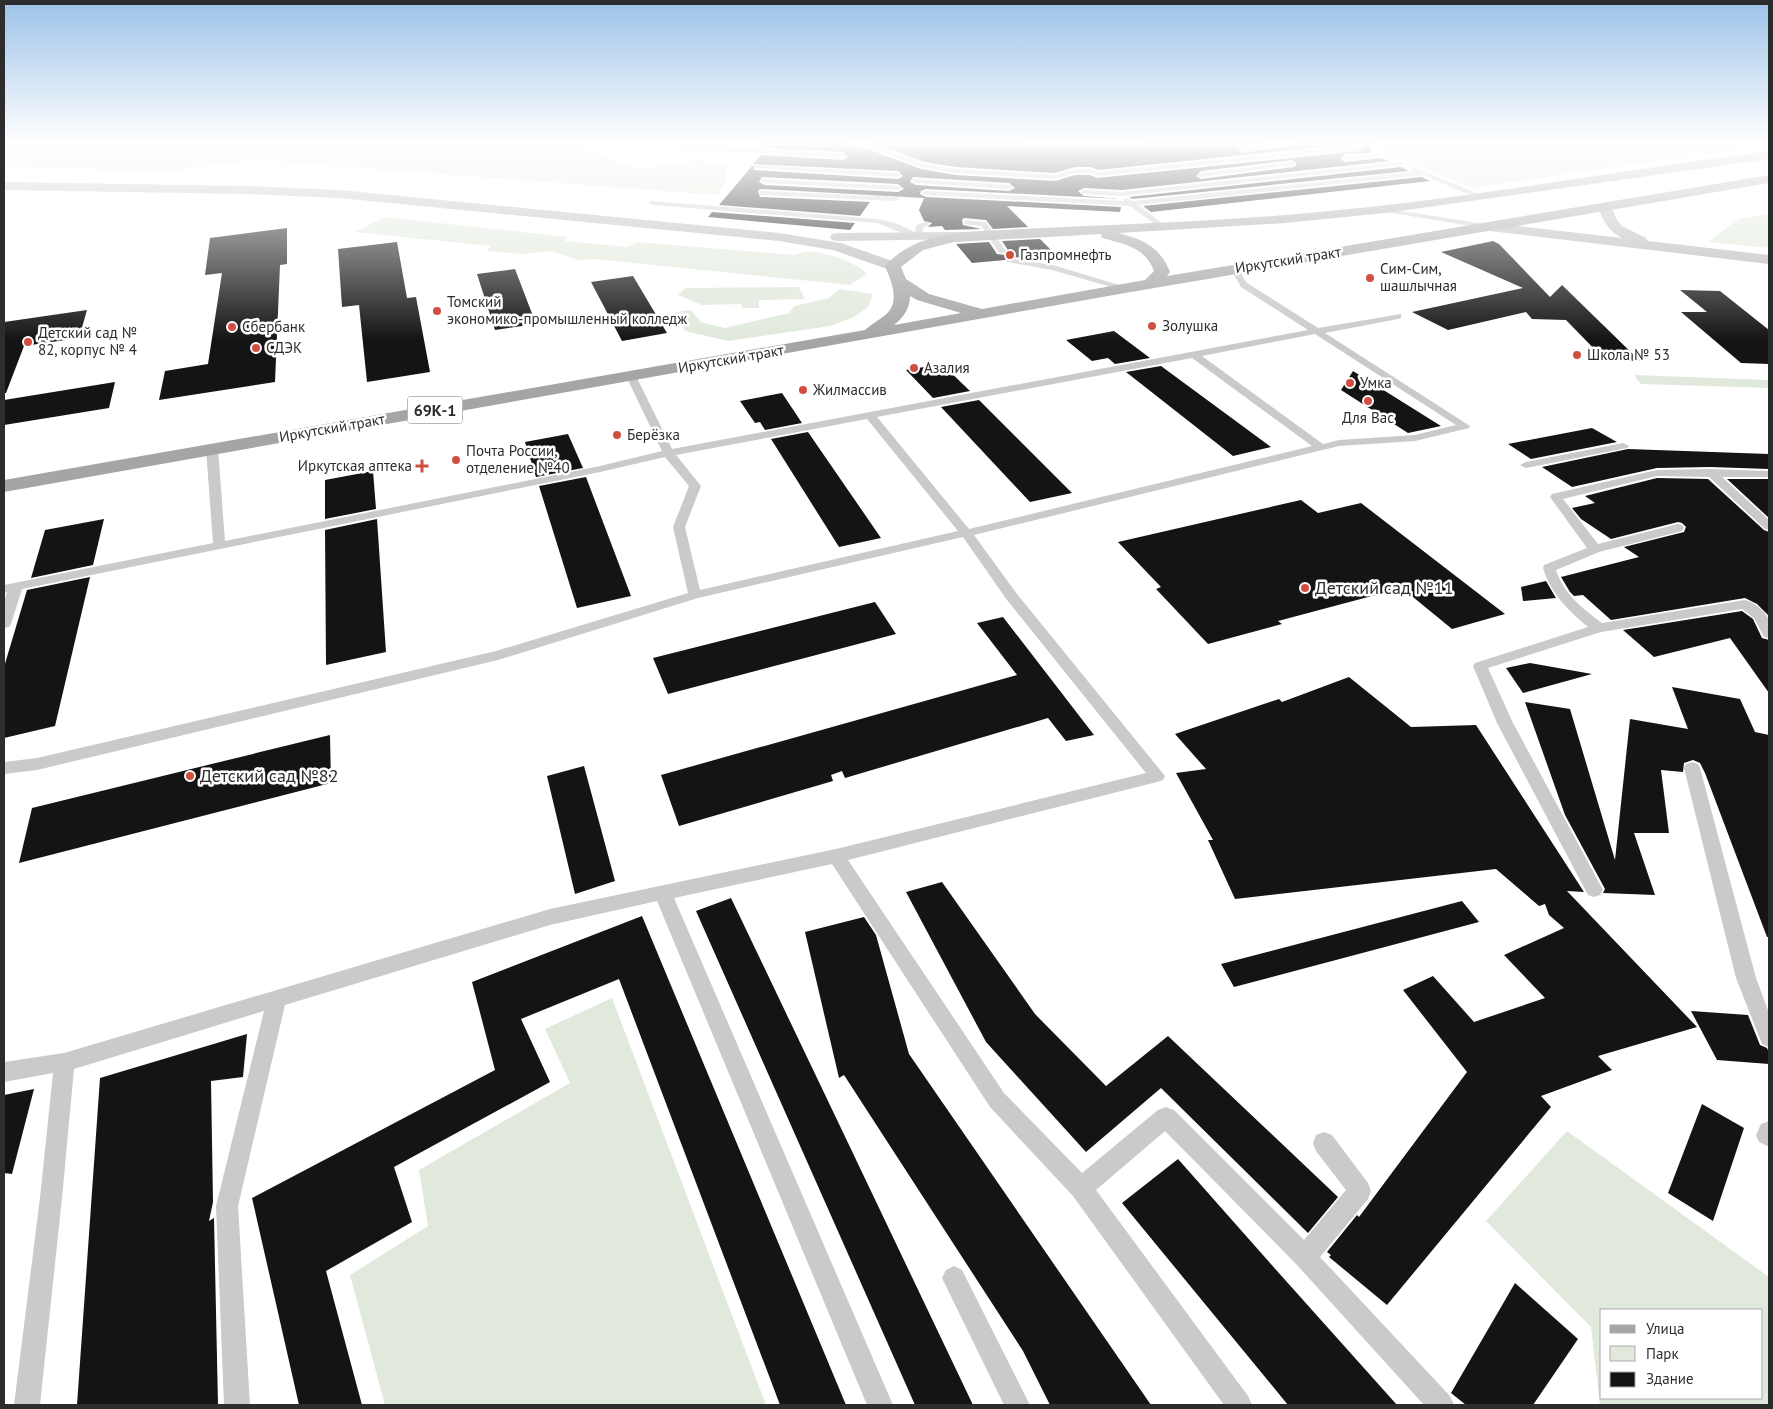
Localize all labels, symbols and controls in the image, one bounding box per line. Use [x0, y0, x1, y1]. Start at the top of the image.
street label: Иркутский тракт [1234, 242, 1342, 277]
place label: Газпромнефть [1020, 245, 1111, 264]
marker: Газпромнефть [1004, 249, 1016, 261]
place label: Сим-Сим, шашлычная [1380, 259, 1457, 295]
marker: Сим-Сим, шашлычная [1364, 272, 1376, 284]
place label: Томский экономико-промышленный колледж [447, 292, 687, 328]
marker: Томский экономико-промышленный колледж [431, 305, 443, 317]
place label: Золушка [1162, 316, 1218, 335]
place label: Сбербанк [242, 317, 306, 336]
marker: Золушка [1146, 320, 1158, 332]
marker: Сбербанк [226, 321, 238, 333]
place label: Детский сад № 82, корпус № 4 [38, 323, 137, 359]
marker: Детский сад № 82, корпус № 4 [22, 336, 34, 348]
place label: СДЭК [266, 338, 302, 357]
street label: Иркутский тракт [677, 340, 785, 377]
marker: СДЭК [250, 342, 262, 354]
place label: Школа № 53 [1587, 345, 1670, 364]
marker: Школа № 53 [1571, 349, 1583, 361]
place label: Азалия [924, 358, 970, 377]
marker: Азалия [908, 362, 920, 374]
place label: Умка [1360, 373, 1392, 392]
marker: Умка [1344, 377, 1356, 389]
place label: Жилмассив [812, 380, 887, 399]
marker: Жилмассив [797, 384, 809, 396]
marker: Для Вас [1362, 395, 1374, 407]
road number: 69К-1 [408, 396, 462, 424]
place label: Для Вас [1342, 408, 1394, 427]
street label: Иркутский тракт [278, 409, 386, 446]
place label: Берёзка [627, 425, 680, 444]
marker: Берёзка [611, 429, 623, 441]
place label: Почта России, отделение №40 [466, 441, 570, 477]
marker: Почта России, отделение №40 [450, 454, 462, 466]
place label: Иркутская аптека [298, 456, 412, 475]
marker: Иркутская аптека [416, 460, 428, 472]
place label: Детский сад №11 [1315, 576, 1453, 599]
marker: Детский сад №11 [1299, 582, 1311, 594]
place label: Детский сад №82 [200, 764, 338, 787]
marker: Детский сад №82 [184, 770, 196, 782]
legend [1600, 1309, 1763, 1399]
text: Улица [1646, 1319, 1684, 1338]
text: Парк [1646, 1344, 1679, 1363]
text: Здание [1646, 1369, 1694, 1388]

